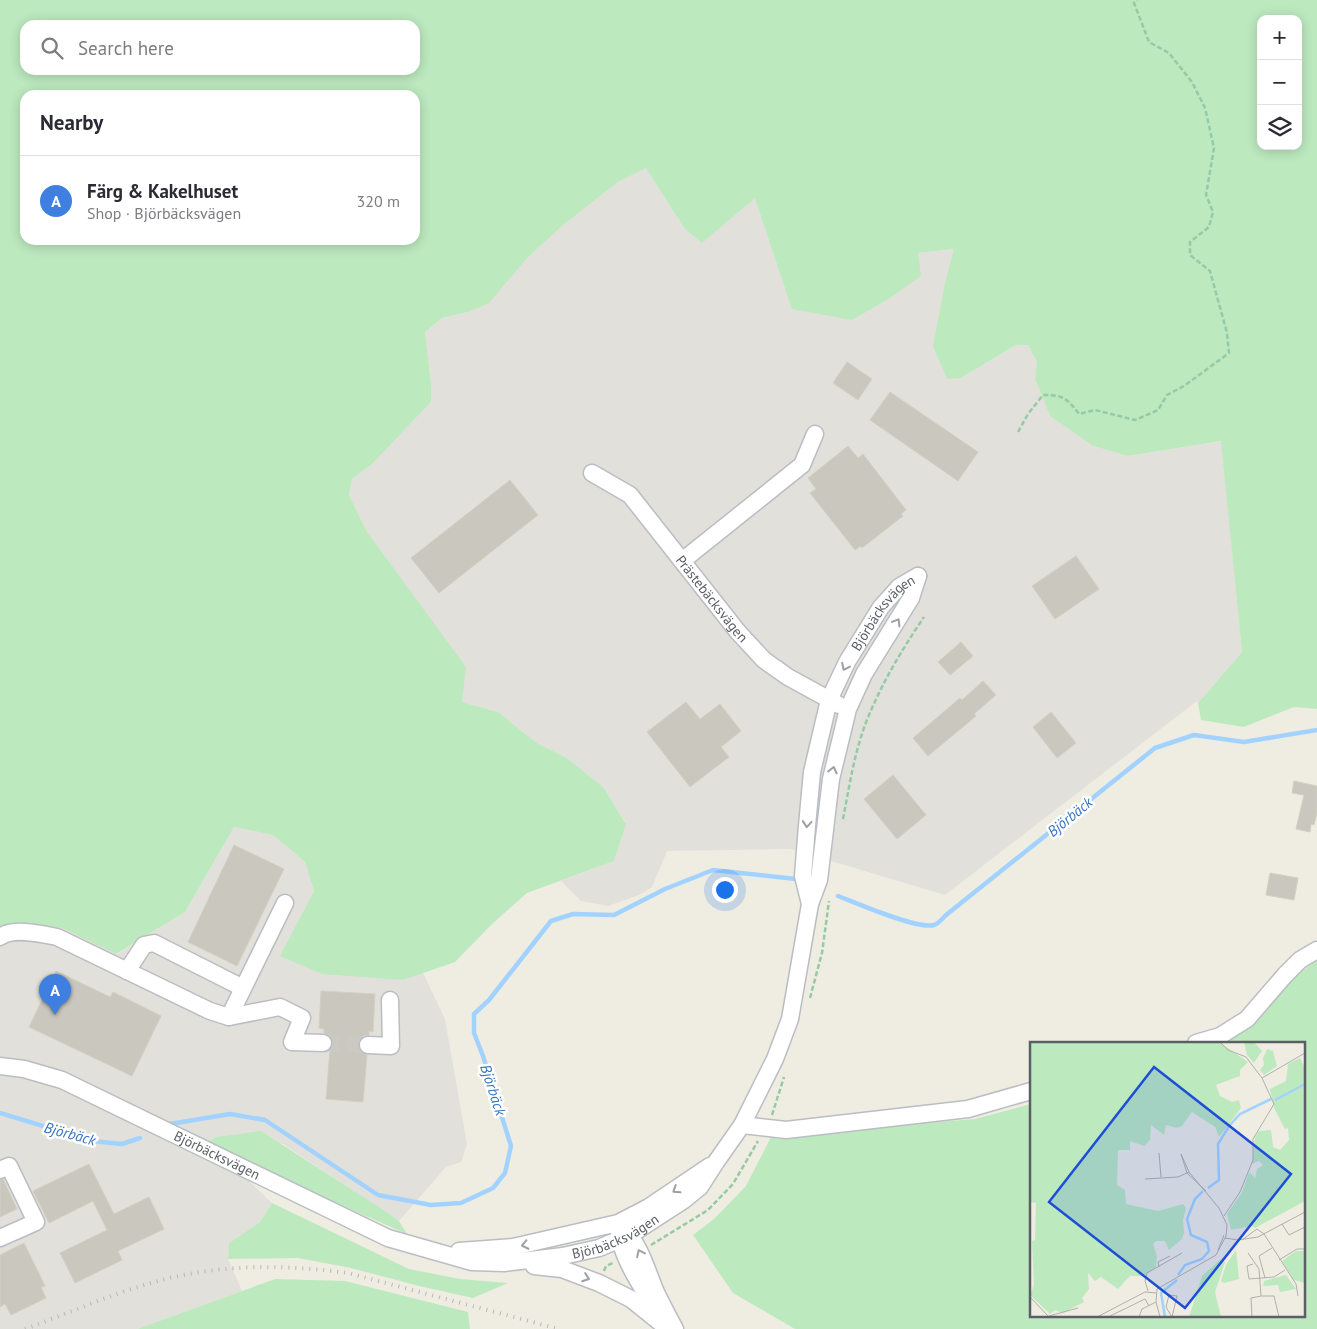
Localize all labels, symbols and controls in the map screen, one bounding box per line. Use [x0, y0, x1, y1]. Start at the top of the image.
map controls [1257, 15, 1302, 150]
button: + [1257, 15, 1302, 60]
search box [20, 20, 420, 75]
icon: search [38, 34, 66, 62]
text: Search here [78, 36, 174, 60]
button: − [1257, 60, 1302, 105]
button: layers [1257, 105, 1302, 150]
text: Nearby [40, 109, 103, 136]
text: Färg & Kakelhuset [87, 179, 238, 203]
text: A [51, 191, 61, 211]
text: 320 m [357, 191, 400, 211]
text: Shop · Björbäcksvägen [87, 203, 241, 223]
street label: Prästebäcksvägen [672, 551, 752, 646]
street label: Björbäcksvägen [847, 571, 918, 654]
one-way arrow [890, 619, 900, 628]
one-way arrow [840, 662, 851, 671]
one-way arrow [827, 766, 838, 775]
water label: Björbäck [1043, 792, 1097, 841]
one-way arrow [802, 820, 813, 828]
your location [712, 877, 738, 903]
pin: A [39, 974, 71, 1015]
inset map [1030, 1042, 1304, 1316]
water label: Björbäck [476, 1062, 511, 1119]
water label: Björbäck [42, 1118, 99, 1150]
street label: Björbäcksvägen [171, 1127, 263, 1184]
one-way arrow [672, 1184, 681, 1193]
street label: Björbäcksvägen [570, 1210, 662, 1263]
one-way arrow [520, 1239, 529, 1250]
one-way arrow [636, 1249, 646, 1258]
one-way arrow [581, 1272, 590, 1282]

